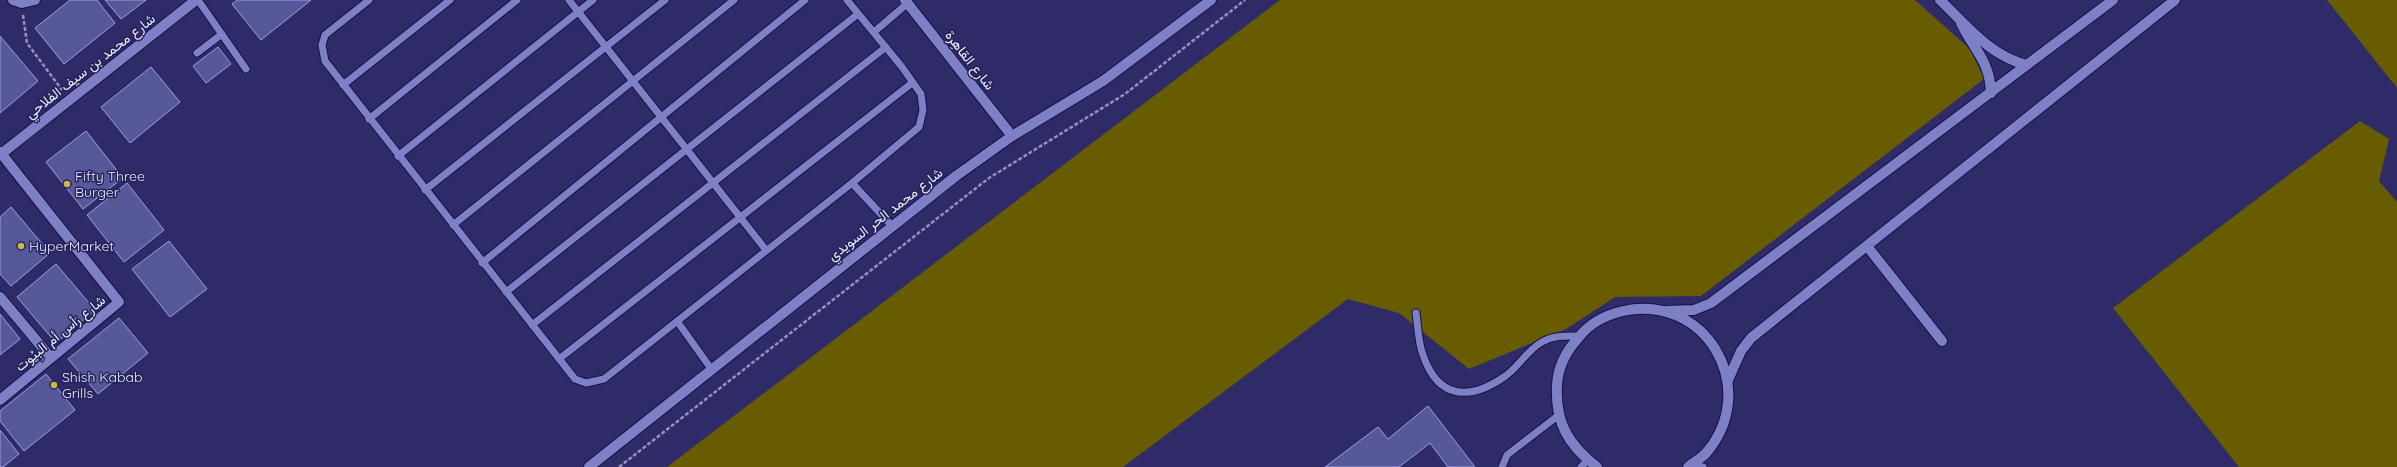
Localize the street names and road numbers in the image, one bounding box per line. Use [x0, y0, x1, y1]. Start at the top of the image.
street label: شارع محمد بن سيف الفلاحي [21, 10, 161, 125]
street label: شارع القاهِرة [940, 27, 999, 95]
street label: شارع محمد الحر السويدي [824, 163, 948, 267]
street label: شارع رَأس أم البِيُوت [11, 291, 110, 377]

